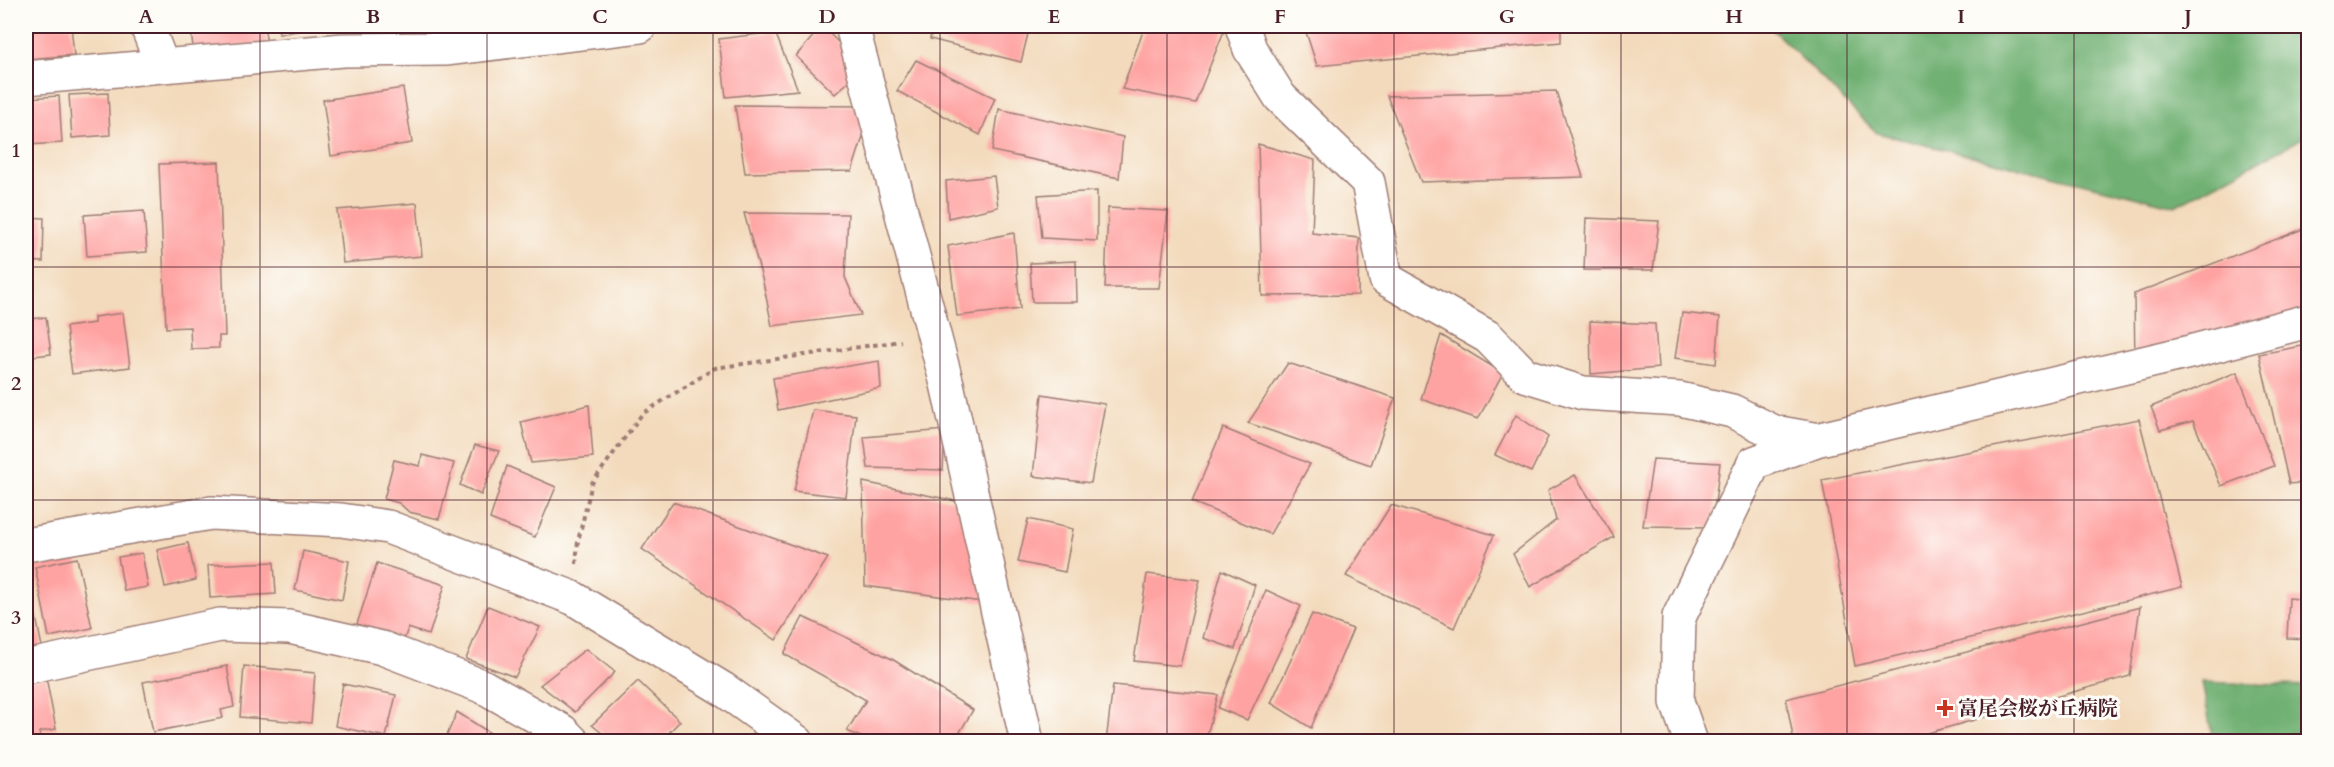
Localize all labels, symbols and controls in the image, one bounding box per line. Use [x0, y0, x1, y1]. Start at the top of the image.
text: A [138, 3, 154, 30]
text: B [366, 3, 380, 30]
text: C [592, 3, 608, 30]
text: D [818, 3, 836, 30]
text: E [1048, 3, 1060, 30]
text: F [1274, 3, 1286, 30]
text: G [1499, 3, 1515, 30]
text: H [1725, 3, 1743, 30]
text: I [1957, 3, 1965, 30]
text: J [2181, 3, 2192, 30]
text: 1 [11, 137, 21, 164]
text: 2 [11, 370, 21, 397]
text: 3 [11, 604, 21, 631]
place label: 富尾会桜が丘病院 [1958, 695, 2118, 722]
marker: 富尾会桜が丘病院 [1936, 699, 1954, 717]

